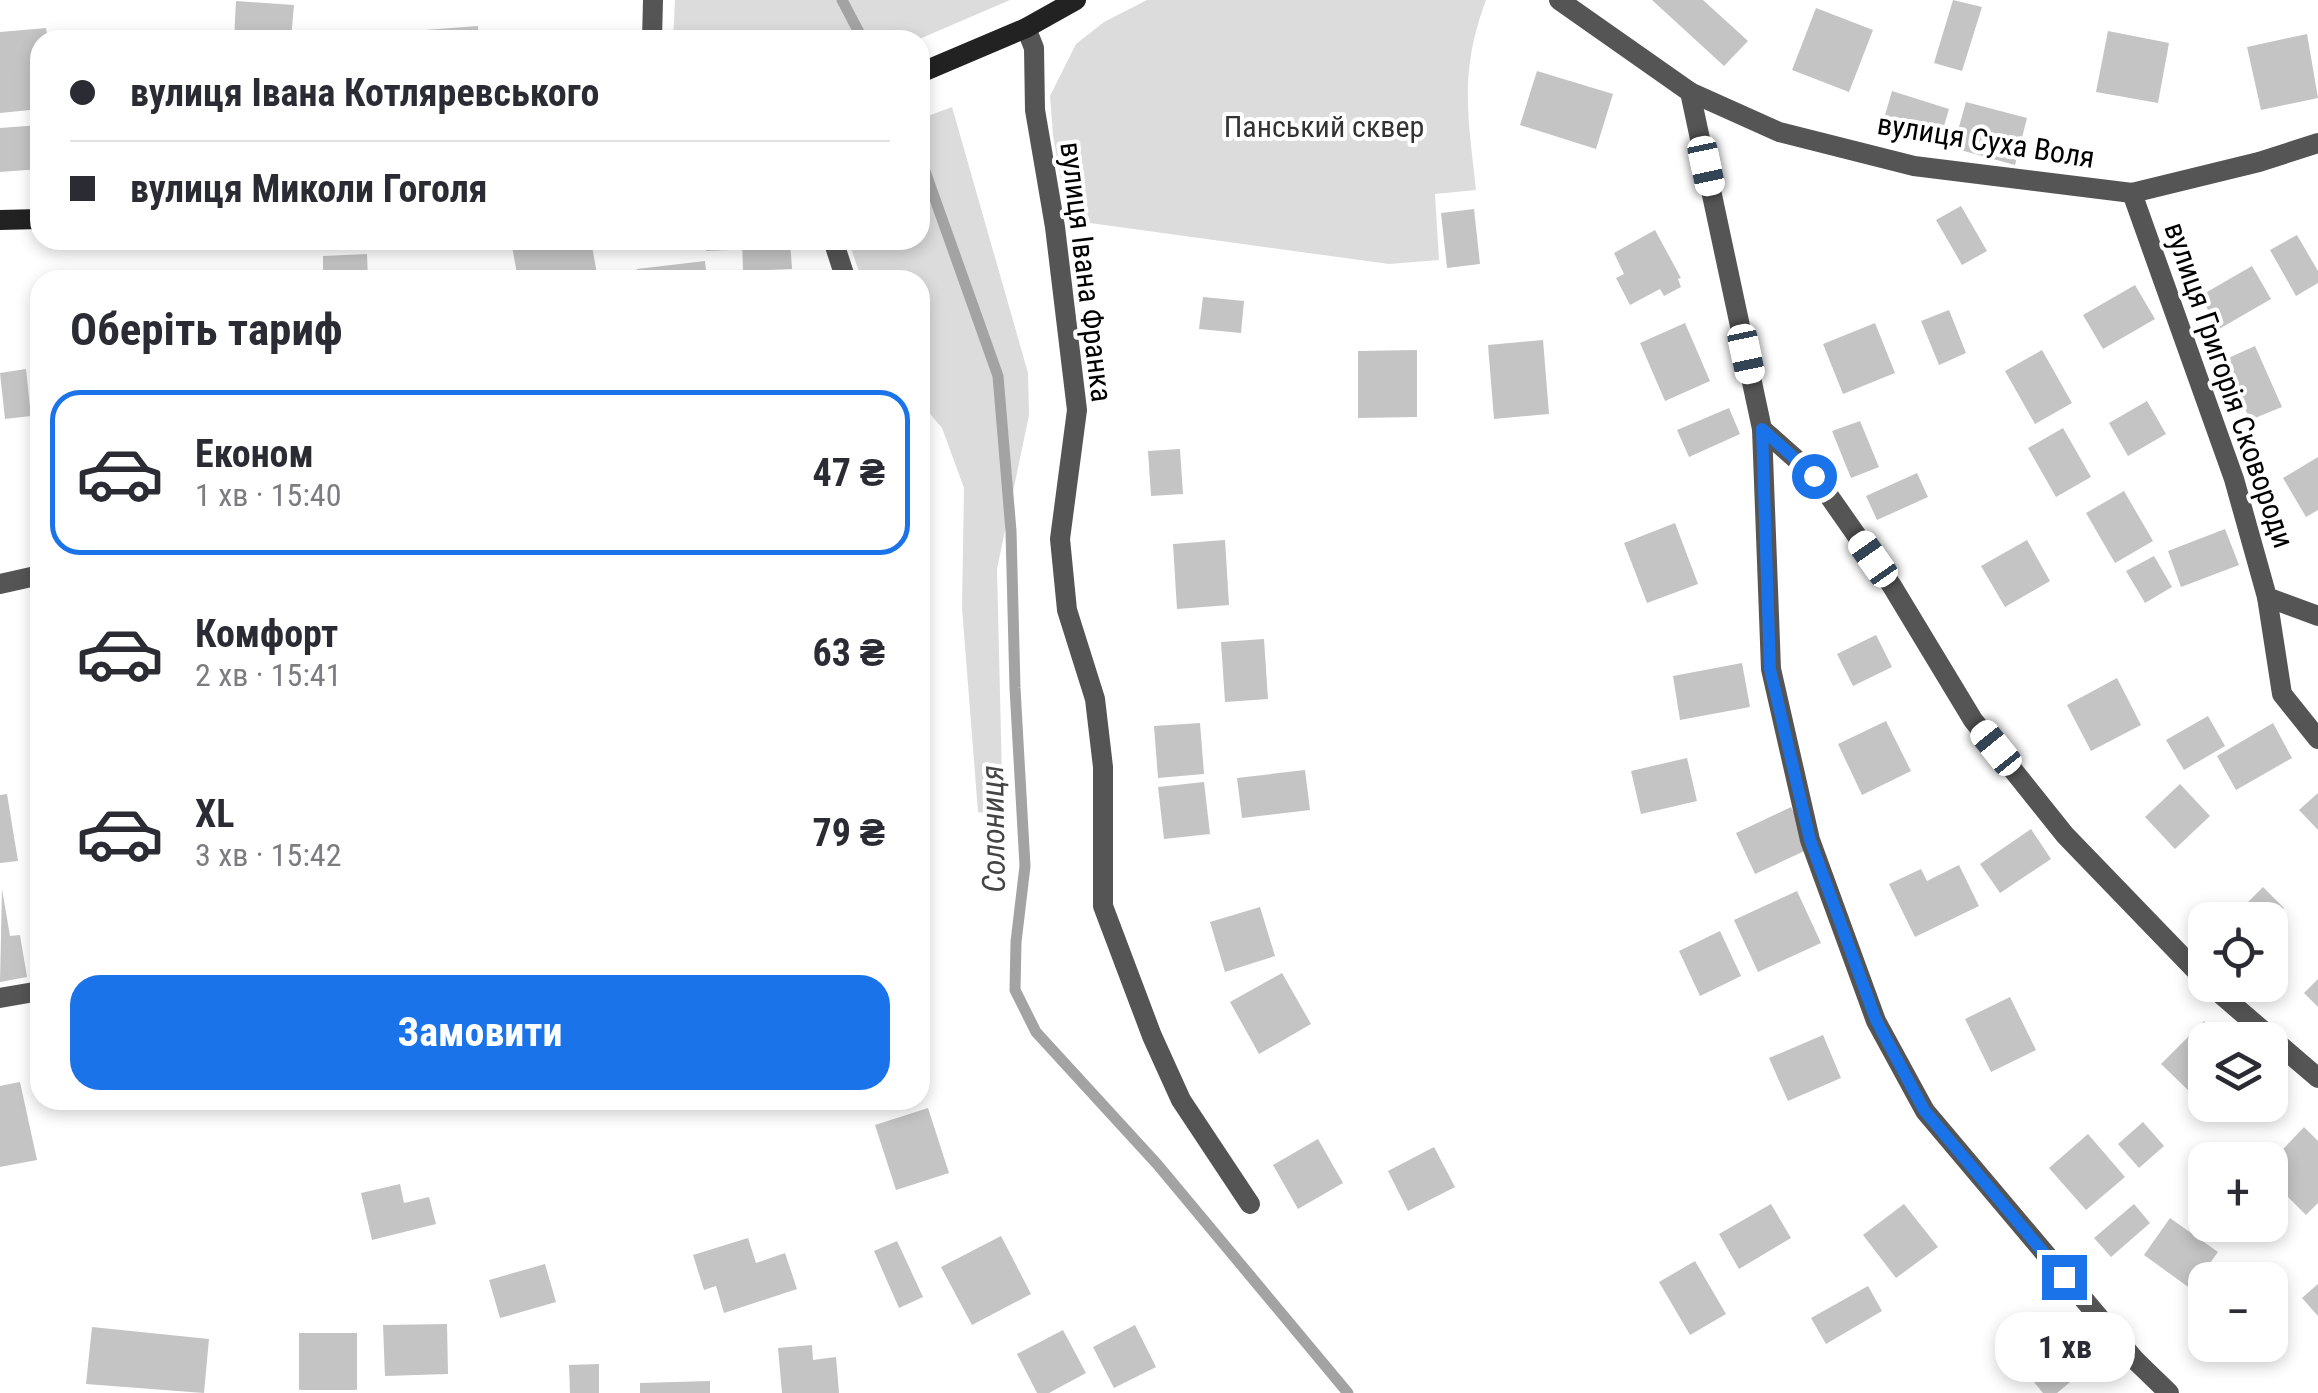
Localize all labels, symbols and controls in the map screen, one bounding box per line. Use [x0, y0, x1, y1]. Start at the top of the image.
text: вулиця Івана Котляревського [130, 71, 599, 115]
street label: вулиця Суха Воля [1875, 106, 2097, 175]
park label: Панський сквер [1224, 109, 1424, 144]
car [1685, 134, 1727, 198]
street label: вулиця Івана Франка [1053, 140, 1120, 404]
text: вулиця Миколи Гоголя [130, 167, 487, 211]
street label: вулиця Григорія Сковороди [2157, 218, 2302, 552]
text: Оберіть тариф [70, 303, 342, 356]
car [1725, 322, 1767, 386]
icon: car [75, 428, 165, 518]
text: Економ [195, 432, 314, 476]
text: 47 ₴ [812, 451, 885, 495]
route start [1792, 454, 1837, 499]
text: 1 хв · 15:40 [195, 476, 341, 514]
car [1844, 526, 1902, 592]
icon: car [75, 608, 165, 698]
text: Комфорт [195, 612, 338, 656]
text: 63 ₴ [812, 631, 885, 675]
text: 2 хв · 15:41 [195, 656, 341, 694]
car [1965, 715, 2027, 781]
water label: Солониця [973, 765, 1013, 893]
icon: car [75, 788, 165, 878]
text: XL [195, 792, 234, 836]
text: 79 ₴ [812, 811, 885, 855]
text: 3 хв · 15:42 [195, 836, 341, 874]
map controls [2188, 902, 2288, 1362]
button: locate [2188, 902, 2288, 1002]
button: Замовити [70, 975, 890, 1090]
button: layers [2188, 1022, 2288, 1122]
button: + [2188, 1142, 2288, 1242]
route end [2042, 1255, 2087, 1300]
button: − [2188, 1262, 2288, 1362]
callout: 1 хв [1994, 1312, 2134, 1382]
text: 1 хв [2038, 1328, 2092, 1366]

